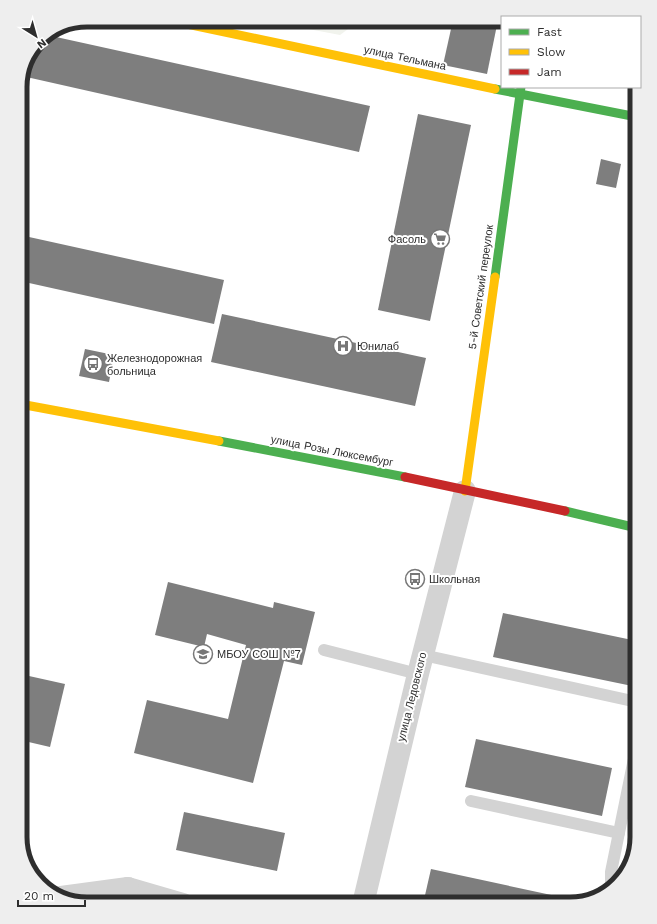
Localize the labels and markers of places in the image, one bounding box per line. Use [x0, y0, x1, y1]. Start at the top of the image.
supermarket icon: Фасоль [429, 228, 451, 250]
place label: Фасоль [388, 233, 426, 246]
hospital icon: Юнилаб [332, 335, 354, 357]
place label: Юнилаб [357, 340, 399, 353]
place label: Железнодорожная больница [107, 352, 202, 378]
bus stop icon: Железнодорожная больница [82, 353, 104, 375]
bus stop icon: Школьная [404, 568, 426, 590]
place label: Школьная [429, 573, 480, 586]
school or university icon: МБОУ СОШ №7 [192, 643, 214, 665]
place label: МБОУ СОШ №7 [217, 648, 301, 661]

